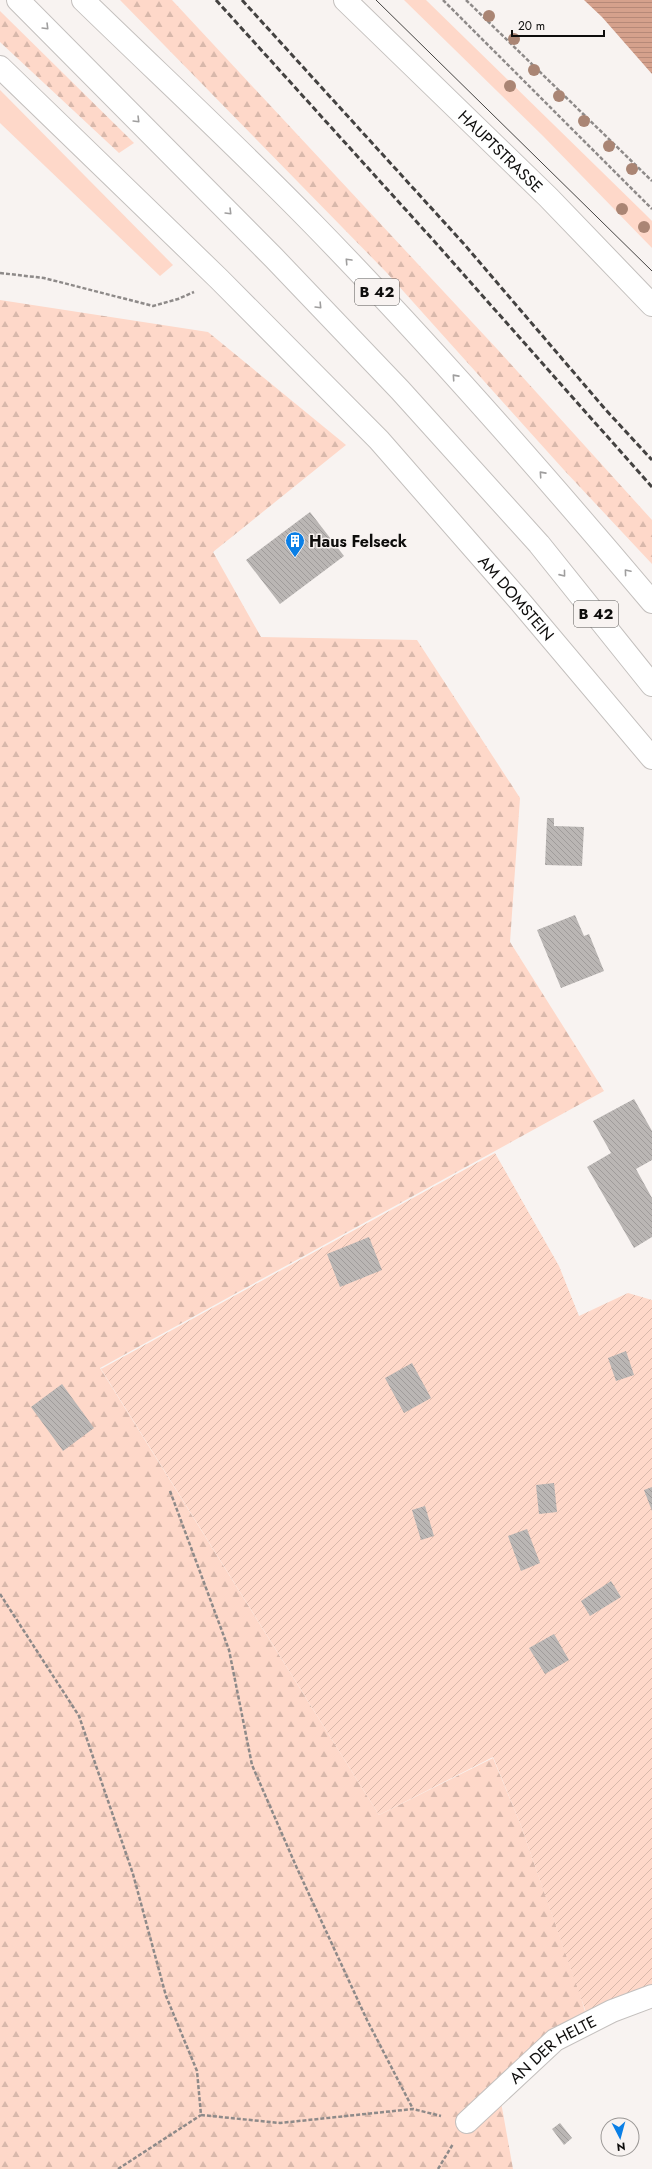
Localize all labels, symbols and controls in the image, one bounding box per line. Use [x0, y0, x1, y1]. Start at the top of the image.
scale bar [512, 12, 604, 38]
text: 20 m [518, 17, 545, 35]
one-way arrow [41, 22, 49, 30]
street label: HAUPTSTRASSE [453, 105, 548, 198]
one-way arrow [133, 115, 140, 123]
one-way arrow [224, 207, 232, 215]
one-way arrow [345, 258, 353, 266]
road number: B 42 [355, 279, 399, 305]
one-way arrow [315, 301, 322, 309]
one-way arrow [452, 374, 460, 382]
one-way arrow [539, 471, 546, 479]
building icon: Haus Felseck [284, 530, 306, 558]
place label: Haus Felseck [309, 530, 408, 553]
street label: AM DOMSTEIN [473, 550, 560, 646]
one-way arrow [559, 569, 566, 577]
one-way arrow [624, 570, 631, 577]
road number: B 42 [574, 601, 618, 627]
street label: AN DER HELTE [504, 2009, 600, 2089]
north arrow [600, 2117, 640, 2157]
text: N [616, 2139, 626, 2155]

